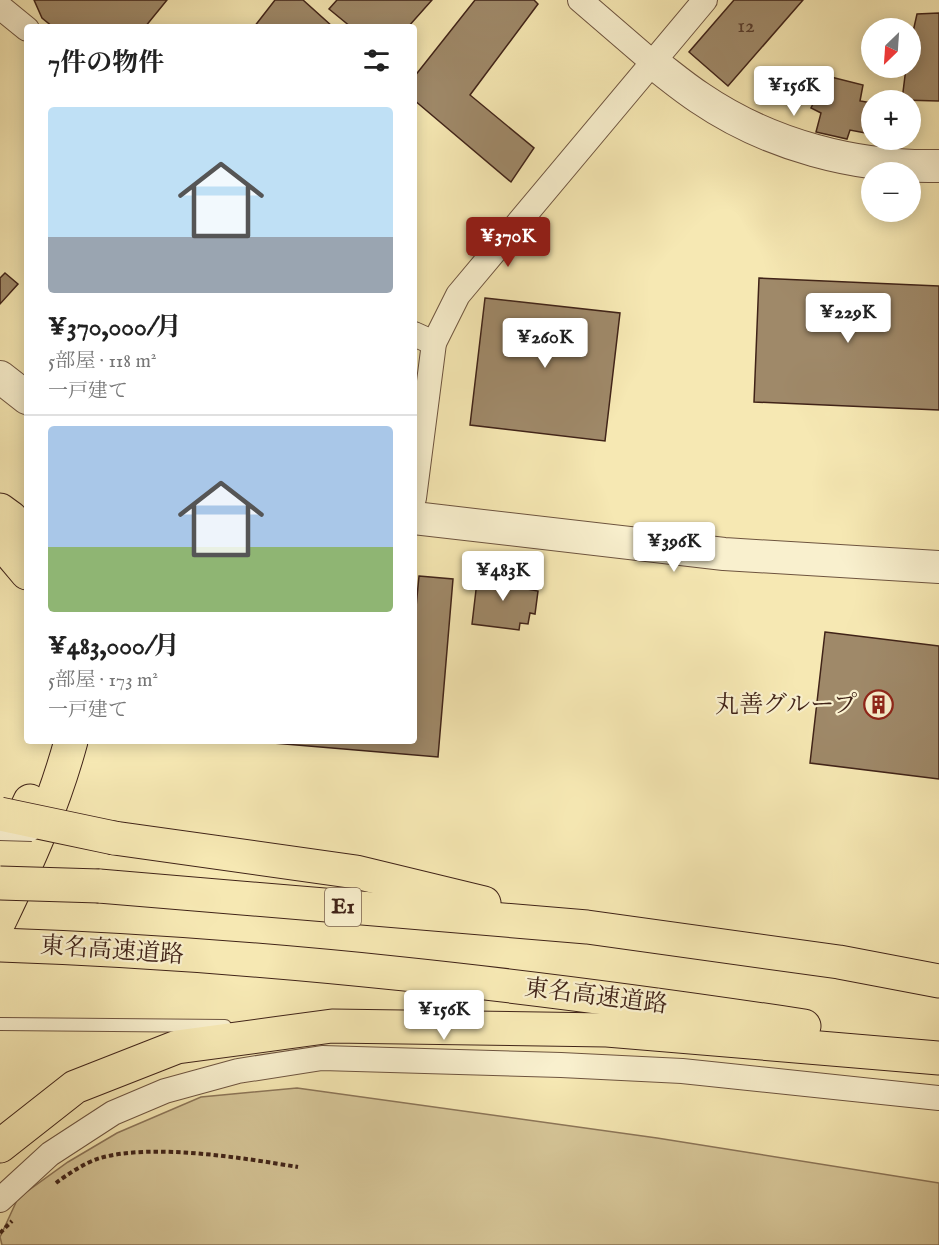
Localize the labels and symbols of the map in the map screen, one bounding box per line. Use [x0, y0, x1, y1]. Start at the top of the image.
house number: 12 [737, 13, 755, 40]
north arrow [861, 18, 921, 78]
pin: ¥156K [752, 66, 836, 117]
pin: ¥370K [466, 217, 550, 268]
pin: ¥229K [806, 293, 890, 344]
pin: ¥260K [503, 318, 587, 369]
pin: ¥396K [632, 522, 716, 573]
pin: ¥483K [461, 551, 545, 602]
building icon: 丸善グループ [862, 689, 894, 721]
place label: 丸善グループ [715, 690, 857, 721]
road number: E1 [325, 888, 361, 926]
street label: 東名高速道路 [39, 931, 185, 971]
street label: 東名高速道路 [523, 973, 669, 1021]
pin: ¥156K [402, 990, 486, 1041]

